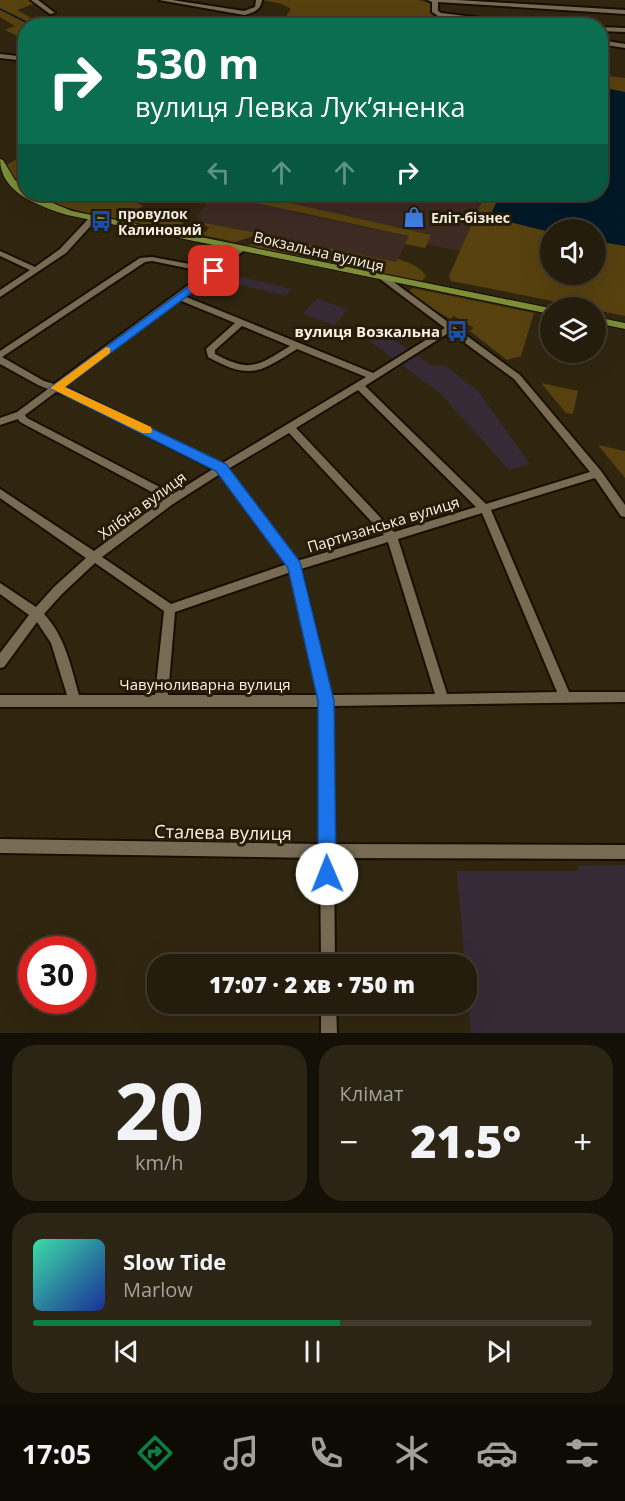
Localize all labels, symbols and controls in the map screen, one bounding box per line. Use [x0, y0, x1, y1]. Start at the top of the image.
text: 530 m [135, 34, 259, 91]
icon: right [36, 42, 114, 120]
text: вулиця Левка Лукʼяненка [135, 88, 465, 125]
icon: left [202, 156, 235, 189]
icon: ahead [265, 156, 298, 189]
icon: ahead [328, 156, 361, 189]
icon: right [391, 156, 424, 189]
place label: провулок Калиновий [118, 204, 202, 239]
shop icon: Еліт-бізнес [402, 205, 426, 229]
place label: Еліт-бізнес [431, 208, 510, 227]
bus stop icon: провулок Калиновий [89, 209, 113, 233]
map controls [540, 219, 606, 363]
button: sound [540, 219, 606, 285]
street label: Вокзальна вулиця [252, 226, 386, 276]
pin [188, 245, 239, 296]
icon: arrive [197, 254, 230, 287]
button: layers [540, 297, 606, 363]
bus stop icon: вулиця Возкальна [445, 319, 469, 343]
place label: вулиця Возкальна [295, 321, 440, 341]
street label: Хлібна вулиця [94, 466, 190, 544]
street label: Партизанська вулиця [304, 491, 462, 557]
street label: Чавуноливарна вулиця [119, 674, 291, 694]
street label: Сталева вулиця [154, 819, 292, 845]
position arrow [295, 842, 359, 906]
speed limit sign: 30 [18, 936, 96, 1014]
text: 17:07 · 2 хв · 750 m [209, 969, 415, 999]
text: 20 [115, 1057, 204, 1163]
text: Клімат [340, 1080, 403, 1107]
text: 21.5° [410, 1110, 521, 1171]
text: − [340, 1119, 358, 1164]
text: + [573, 1119, 592, 1164]
text: km/h [135, 1149, 184, 1176]
text: Slow Tide [123, 1246, 226, 1276]
text: Marlow [123, 1276, 193, 1303]
icon: previous [110, 1335, 143, 1368]
icon: pause [296, 1335, 329, 1368]
icon: next [482, 1335, 515, 1368]
icon: directions [134, 1432, 176, 1474]
icon: music [220, 1432, 262, 1474]
icon: phone [305, 1432, 347, 1474]
icon: climate [391, 1432, 433, 1474]
icon: car [476, 1432, 518, 1474]
icon: filters [561, 1432, 603, 1474]
text: 17:05 [22, 1435, 91, 1472]

